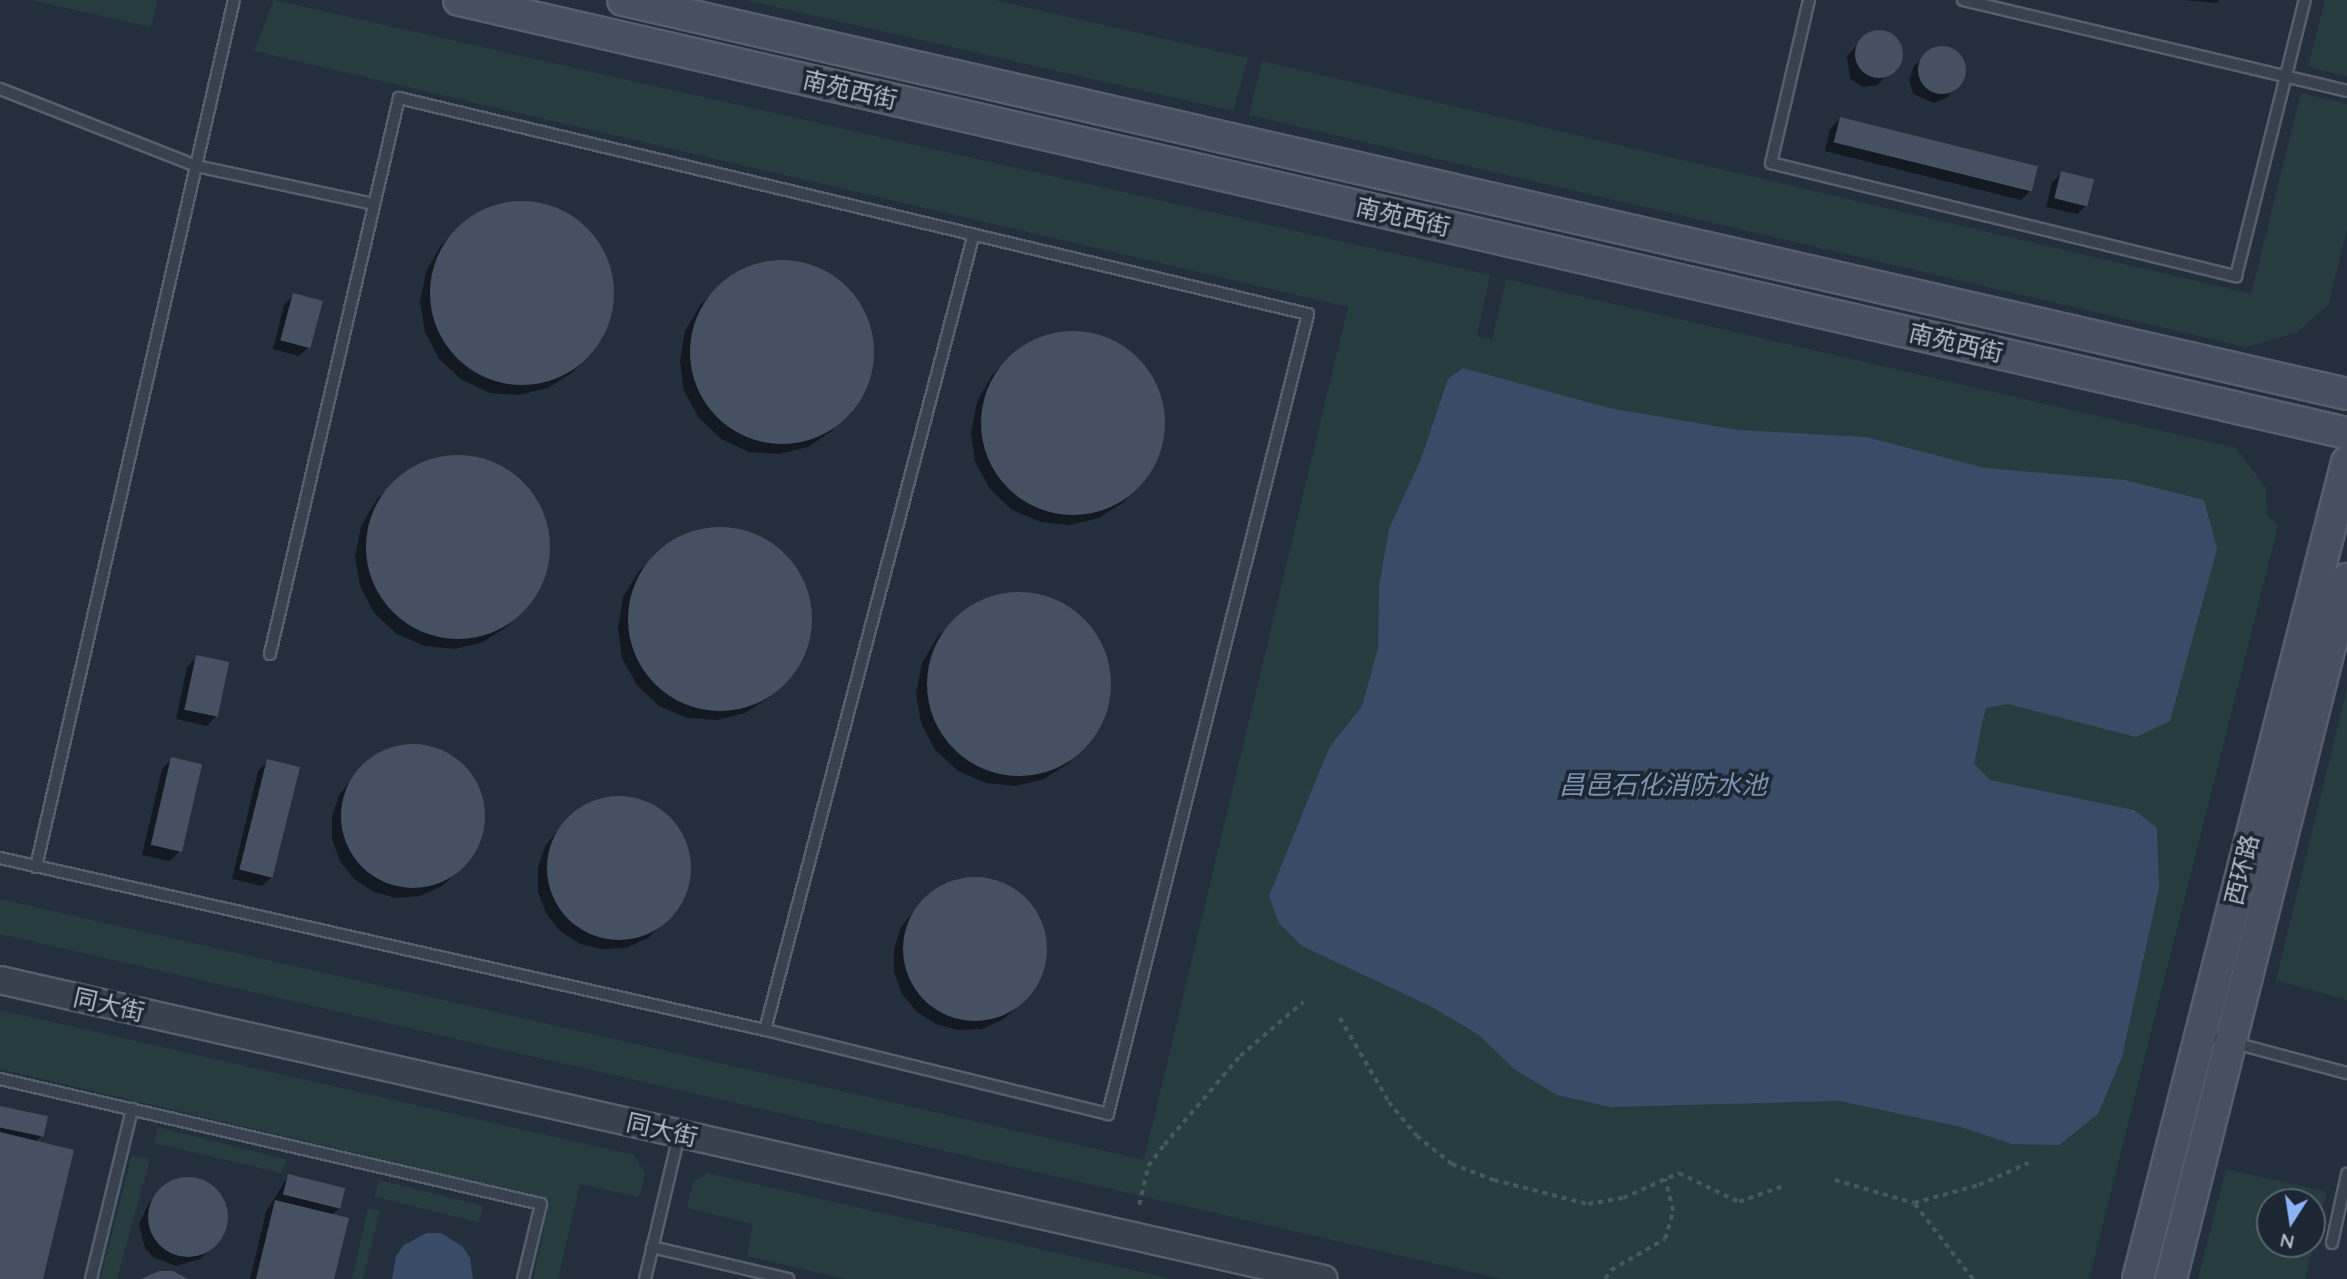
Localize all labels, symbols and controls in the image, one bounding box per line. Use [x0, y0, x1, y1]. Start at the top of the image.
street label: 南苑西街 [800, 65, 900, 115]
street label: 南苑西街 [1353, 192, 1453, 242]
street label: 南苑西街 [1906, 318, 2006, 368]
water label: 昌邑石化消防水池 [1559, 769, 1767, 801]
street label: 西环路 [2219, 832, 2265, 908]
street label: 同大街 [71, 983, 147, 1027]
street label: 同大街 [624, 1108, 700, 1152]
north arrow [2256, 1188, 2326, 1258]
text: N [2278, 1228, 2296, 1255]

